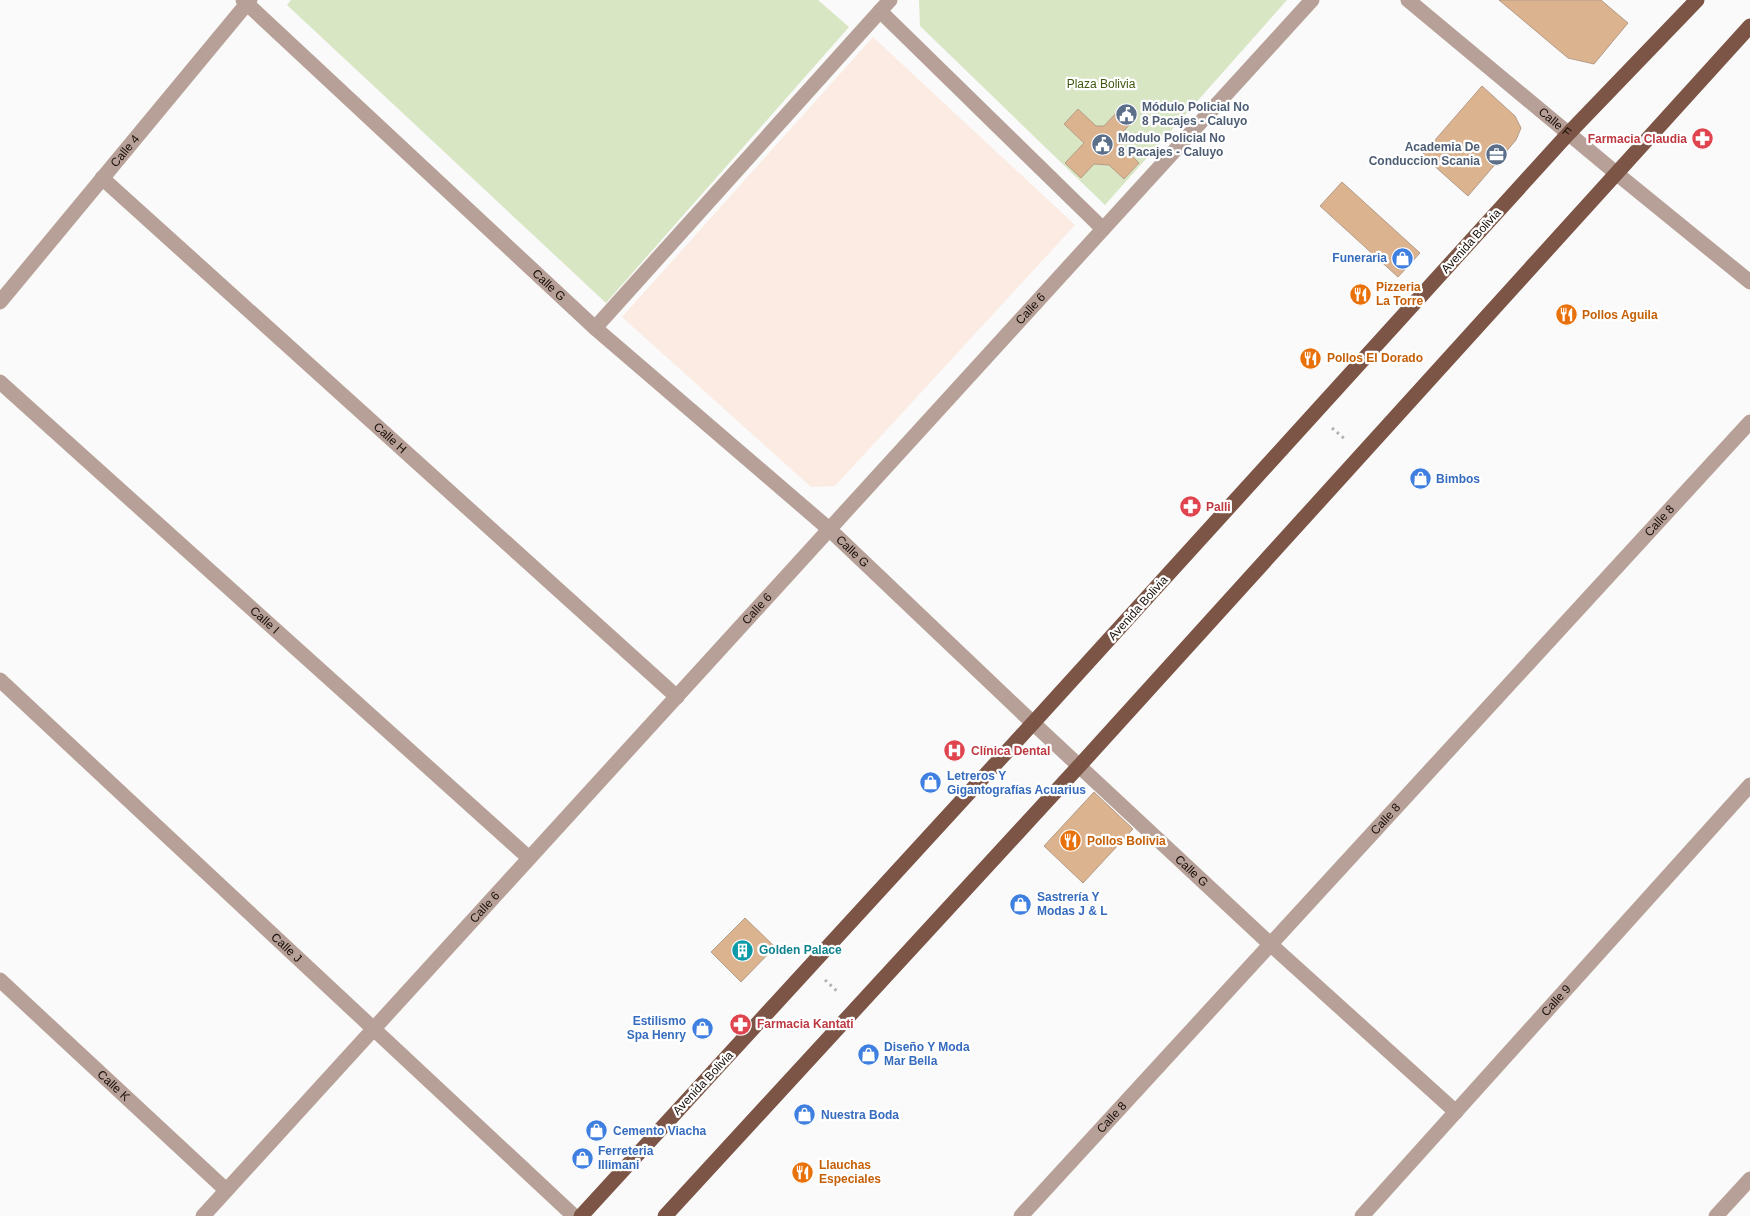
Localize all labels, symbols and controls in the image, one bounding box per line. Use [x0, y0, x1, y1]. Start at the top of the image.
park label: Plaza Bolivia [1067, 77, 1136, 91]
place label: Módulo Policial No 8 Pacajes - Caluyo [1142, 100, 1249, 128]
public building icon: Módulo Policial No 8 Pacajes - Caluyo [1114, 102, 1138, 126]
street label: Calle F [1536, 105, 1574, 140]
pharmacy icon: Farmacia Claudia [1691, 127, 1715, 151]
place label: Modulo Policial No 8 Pacajes - Caluyo [1118, 131, 1225, 159]
street label: Calle 4 [108, 132, 143, 170]
place label: Farmacia Claudia [1588, 132, 1687, 146]
public building icon: Modulo Policial No 8 Pacajes - Caluyo [1090, 133, 1114, 157]
place label: Academia De Conduccion Scania [1369, 140, 1480, 168]
office icon: Academia De Conduccion Scania [1484, 142, 1508, 166]
street label: Avenida Bolivia [1438, 206, 1504, 276]
shop icon: Funeraria [1391, 246, 1415, 270]
place label: Funeraria [1332, 251, 1387, 265]
street label: Calle G [529, 266, 568, 304]
place label: Pizzeria La Torre [1376, 280, 1423, 308]
restaurant icon: Pizzeria La Torre [1348, 282, 1372, 306]
street label: Calle 6 [1013, 290, 1048, 327]
restaurant icon: Pollos Aguila [1554, 303, 1578, 327]
place label: Pollos Aguila [1582, 308, 1658, 322]
restaurant icon: Pollos El Dorado [1299, 346, 1323, 370]
place label: Pollos El Dorado [1327, 351, 1423, 365]
street label: Calle H [371, 420, 409, 456]
shop icon: Bimbos [1408, 467, 1432, 491]
place label: Bimbos [1436, 472, 1480, 486]
pharmacy icon: Palli [1178, 495, 1202, 519]
place label: Palli [1206, 500, 1231, 514]
street label: Calle 8 [1642, 502, 1677, 539]
street label: Calle G [833, 532, 872, 570]
street label: Avenida Bolivia [1105, 573, 1171, 643]
street label: Calle 6 [739, 590, 775, 627]
street label: Calle I [247, 604, 282, 637]
hospital icon: Clínica Dental [943, 739, 967, 763]
place label: Clínica Dental [971, 744, 1050, 758]
place label: Letreros Y Gigantografías Acuarius [947, 769, 1086, 797]
shop icon: Letreros Y Gigantografías Acuarius [919, 771, 943, 795]
street label: Calle 8 [1368, 800, 1404, 837]
restaurant icon: Pollos Bolivia [1059, 829, 1083, 853]
place label: Pollos Bolivia [1087, 834, 1166, 848]
street label: Calle G [1172, 852, 1211, 890]
street label: Calle 6 [467, 888, 503, 926]
place label: Sastrería Y Modas J & L [1037, 890, 1108, 918]
shop icon: Sastrería Y Modas J & L [1009, 892, 1033, 916]
street label: Calle J [268, 930, 305, 965]
building icon: Golden Palace [731, 938, 755, 962]
place label: Golden Palace [759, 943, 842, 957]
street label: Calle 9 [1538, 982, 1574, 1019]
pharmacy icon: Farmacia Kantati [729, 1012, 753, 1036]
place label: Estilismo Spa Henry [627, 1014, 686, 1042]
shop icon: Estilismo Spa Henry [690, 1016, 714, 1040]
place label: Farmacia Kantati [757, 1017, 854, 1031]
place label: Diseño Y Moda Mar Bella [884, 1040, 970, 1068]
shop icon: Diseño Y Moda Mar Bella [856, 1042, 880, 1066]
street label: Avenida Bolivia [670, 1048, 736, 1118]
street label: Calle K [95, 1067, 133, 1104]
street label: Calle 8 [1094, 1099, 1130, 1136]
shop icon: Nuestra Boda [793, 1103, 817, 1127]
place label: Nuestra Boda [821, 1108, 899, 1122]
shop icon: Cemento Viacha [585, 1119, 609, 1143]
place label: Cemento Viacha [613, 1124, 706, 1138]
place label: Ferreteria Illimani [598, 1144, 654, 1172]
shop icon: Ferreteria Illimani [570, 1146, 594, 1170]
place label: Llauchas Especiales [819, 1158, 881, 1186]
restaurant icon: Llauchas Especiales [791, 1160, 815, 1184]

